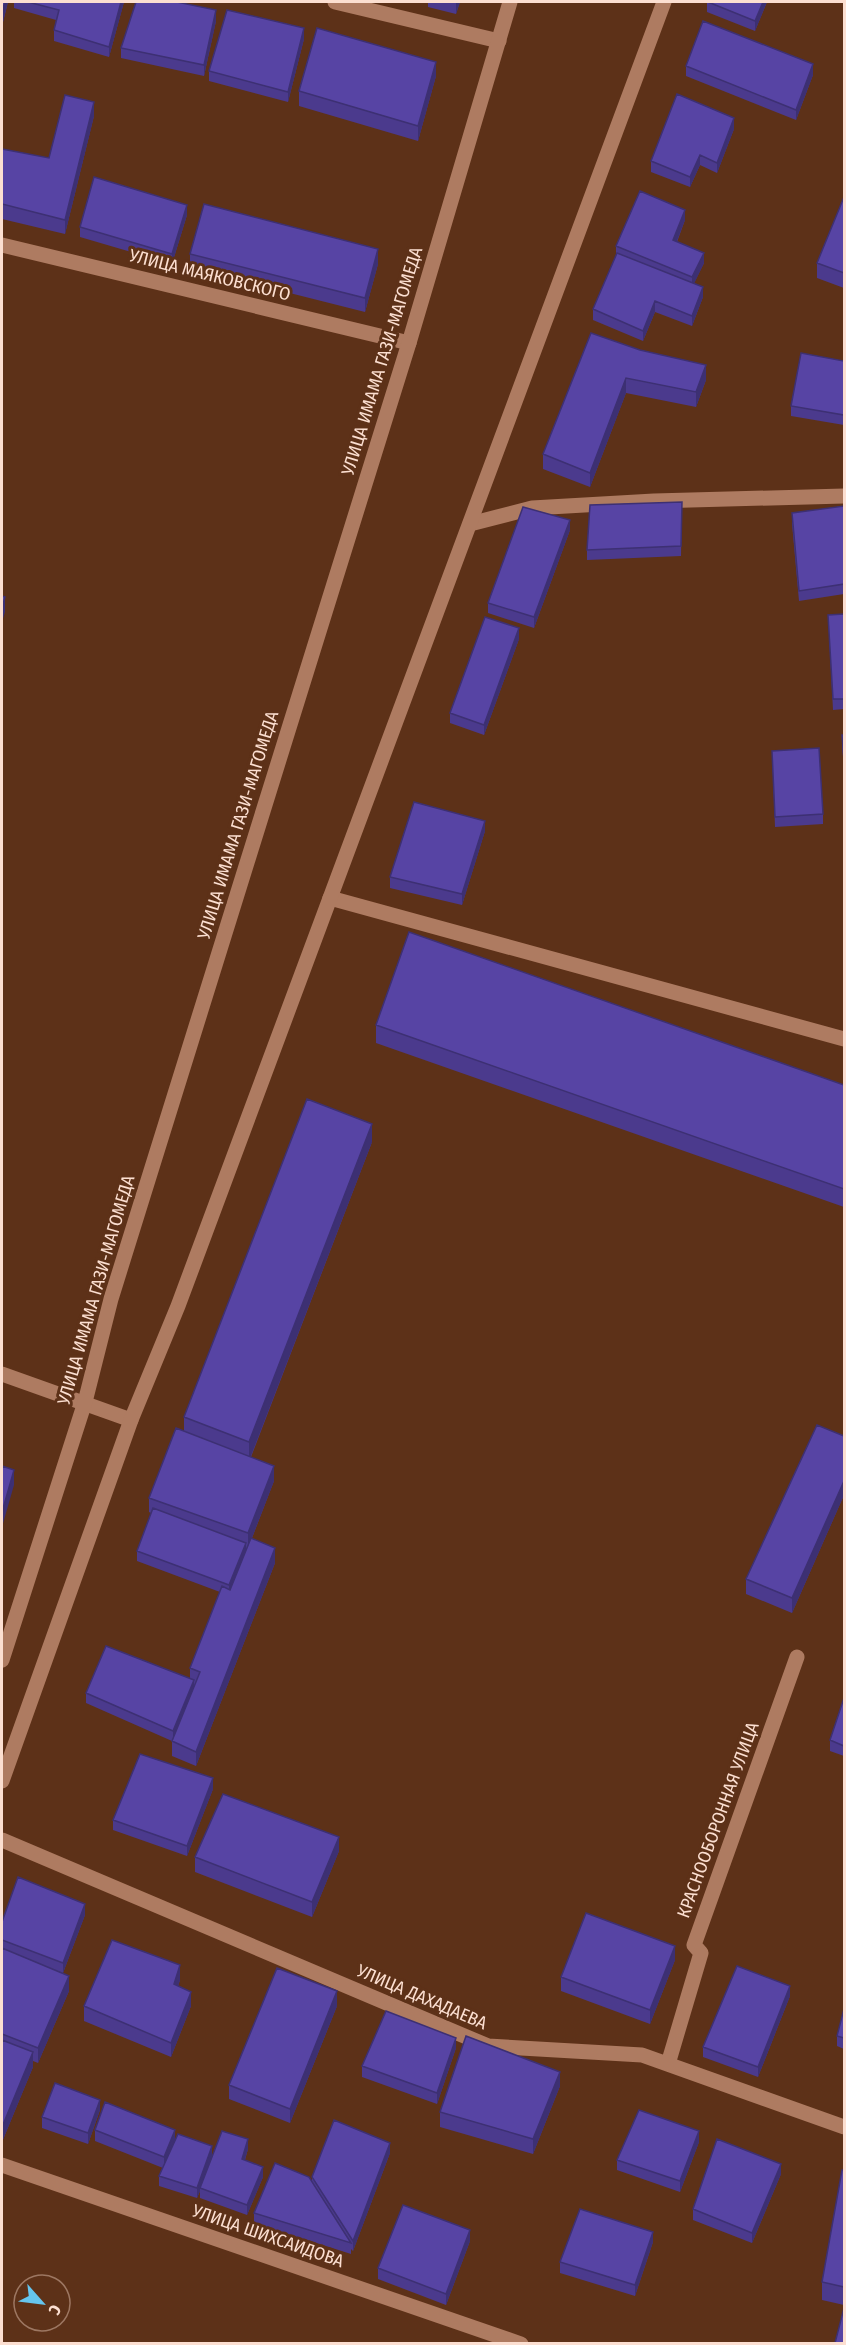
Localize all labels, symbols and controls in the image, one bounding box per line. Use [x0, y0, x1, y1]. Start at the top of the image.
street label: УЛИЦА МАЯКОВСКОГО [126, 244, 293, 306]
street label: УЛИЦА ИМАМА ГАЗИ-МАГОМЕДА [336, 244, 427, 479]
street label: УЛИЦА ИМАМА ГАЗИ-МАГОМЕДА [192, 708, 283, 943]
street label: УЛИЦА ИМАМА ГАЗИ-МАГОМЕДА [52, 1172, 139, 1408]
street label: КРАСНООБОРОННАЯ УЛИЦА [672, 1719, 764, 1921]
street label: УЛИЦА ДАХАДАЕВА [353, 1959, 491, 2035]
street label: УЛИЦА ШИХСАИДОВА [188, 2199, 347, 2272]
north arrow [12, 2273, 72, 2333]
text: С [44, 2302, 65, 2319]

